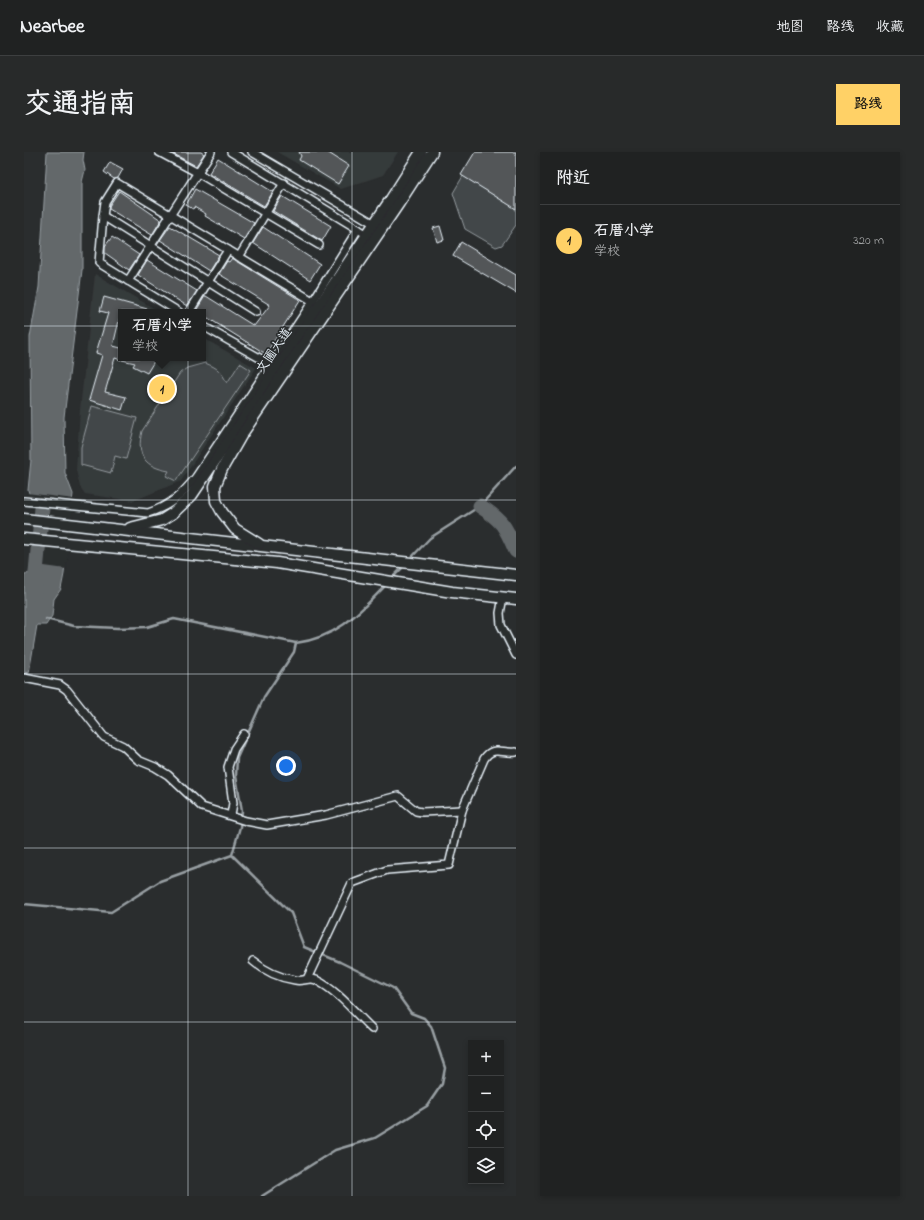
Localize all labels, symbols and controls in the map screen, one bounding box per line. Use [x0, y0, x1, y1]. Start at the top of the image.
text: Nearbee [20, 14, 85, 41]
text: 地图 [776, 17, 804, 38]
text: 路线 [826, 17, 854, 38]
text: 收藏 [876, 17, 904, 38]
button: 路线 [836, 84, 900, 125]
text: 交通指南 [24, 85, 136, 126]
text: 附近 [556, 166, 590, 191]
text: 石厝小学 [594, 220, 654, 242]
text: 1 [567, 231, 571, 250]
text: 320 m [853, 231, 884, 250]
text: 学校 [594, 242, 620, 261]
popup [118, 309, 206, 361]
text: 石厝小学 [132, 315, 192, 337]
street label: 文圃大道 [252, 324, 297, 378]
text: 学校 [132, 337, 158, 356]
pin: 1 [149, 374, 175, 404]
your location [276, 756, 296, 776]
map controls [468, 1040, 504, 1184]
button: + [468, 1040, 504, 1076]
button: − [468, 1076, 504, 1112]
button: locate [468, 1112, 504, 1148]
button: layers [468, 1148, 504, 1184]

